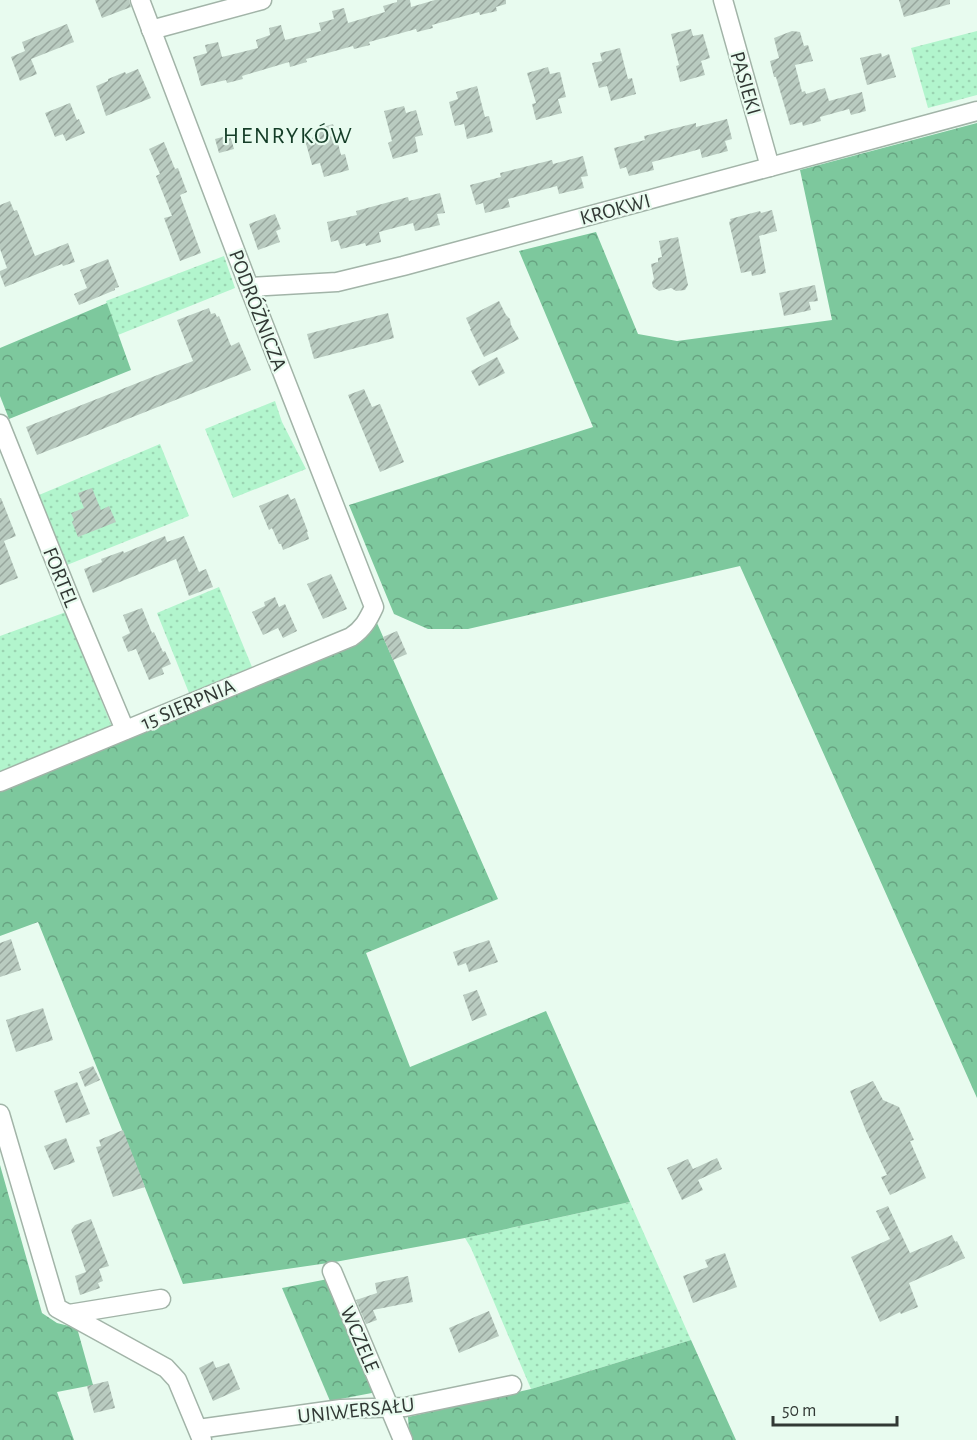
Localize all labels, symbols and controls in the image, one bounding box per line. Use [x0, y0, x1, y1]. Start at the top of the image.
street label: PASIEKI [726, 49, 765, 117]
district label: HENRYKÓW [223, 122, 353, 148]
street label: KROKWI [578, 190, 653, 229]
street label: PODRÓŻNICZA [225, 246, 292, 373]
street label: FORTEL [39, 544, 82, 610]
street label: 15 SIERPNIA [138, 675, 238, 734]
street label: WCZELE [336, 1303, 383, 1375]
scale bar [773, 1389, 898, 1427]
street label: UNIWERSAŁU [297, 1394, 416, 1427]
text: 50 m [782, 1402, 816, 1420]

